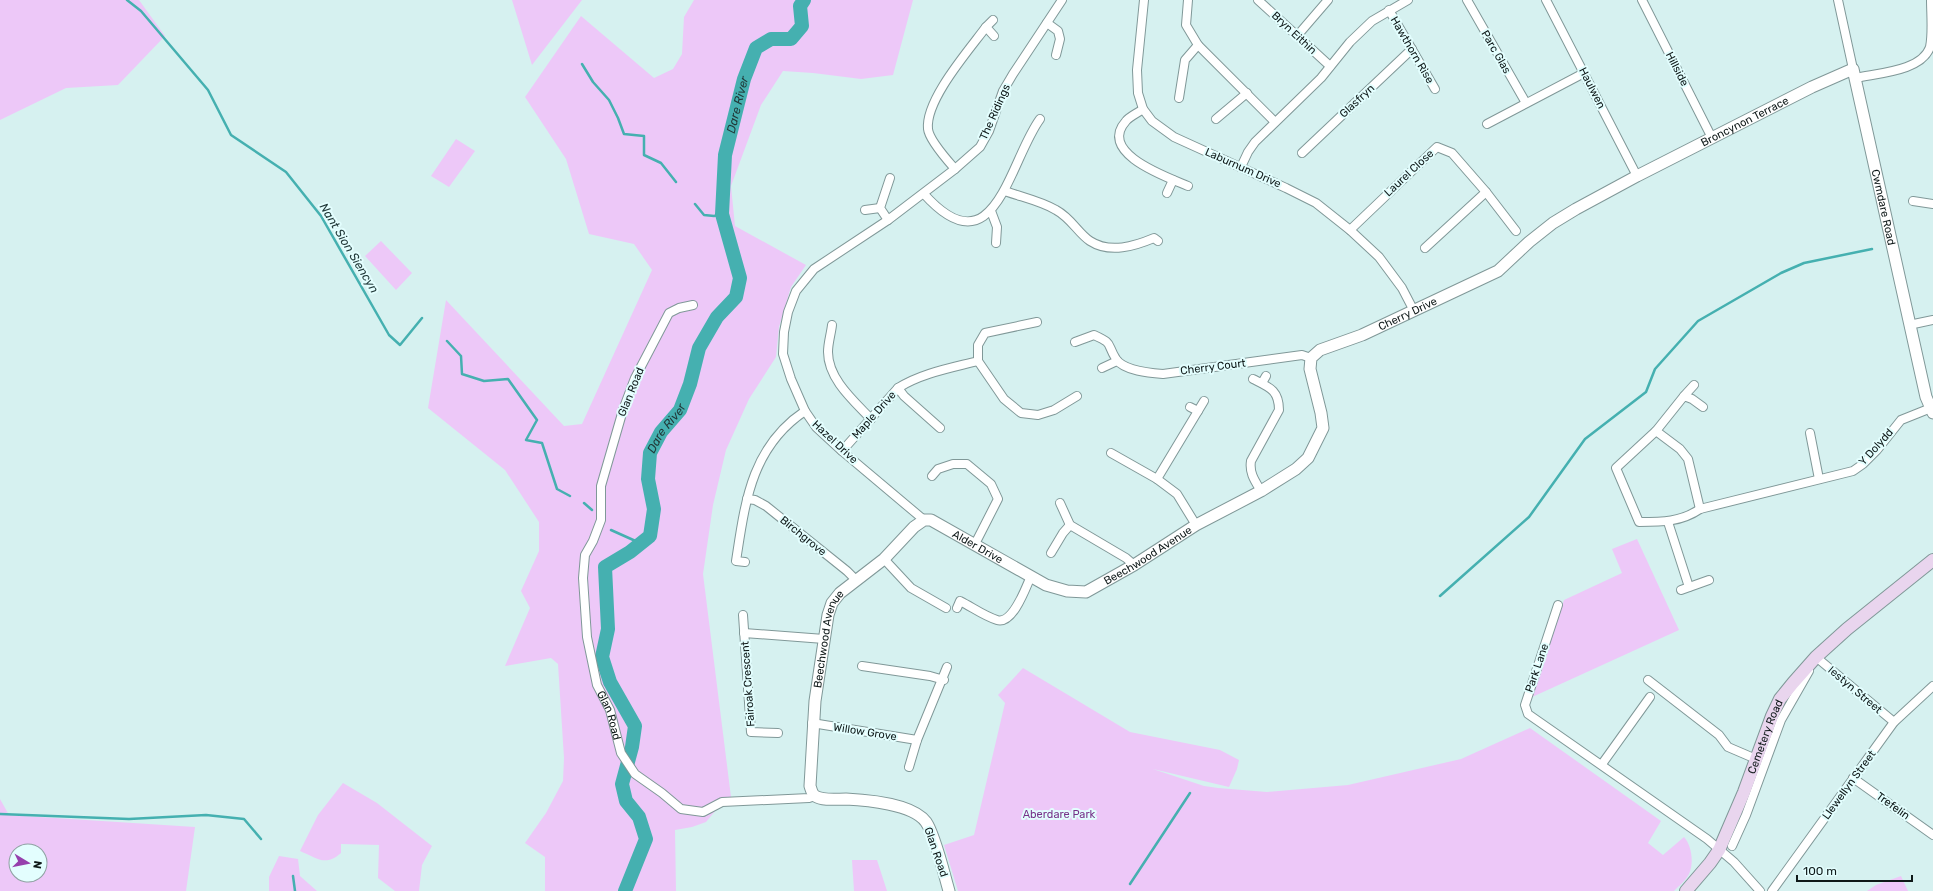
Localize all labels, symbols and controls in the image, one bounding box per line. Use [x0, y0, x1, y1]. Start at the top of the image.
street label: Bryn Eithin [1269, 9, 1319, 57]
street label: Hawthorn Rise [1388, 14, 1436, 86]
street label: Parc Glas [1478, 28, 1514, 76]
street label: Hillside [1663, 50, 1691, 88]
street label: Haulwen [1576, 65, 1608, 111]
water label: Dare River [724, 74, 752, 135]
street label: The Ridings [977, 82, 1013, 142]
street label: Glasfryn [1337, 82, 1377, 120]
street label: Broncynon Terrace [1699, 94, 1791, 149]
street label: Laburnum Drive [1203, 145, 1283, 191]
street label: Laurel Close [1382, 147, 1436, 199]
street label: Cwmdare Road [1869, 168, 1899, 246]
water label: Nant Sion Siencyn [317, 201, 381, 295]
street label: Cherry Drive [1376, 294, 1439, 333]
street label: Cherry Court [1180, 356, 1247, 377]
street label: Glan Road [615, 366, 647, 418]
street label: Maple Drive [849, 389, 899, 441]
water label: Dare River [644, 401, 689, 455]
street label: Hazel Drive [810, 418, 860, 466]
street label: Y Dolydd [1856, 426, 1896, 468]
street label: Birchgrove [777, 513, 829, 559]
street label: Beechwood Avenue [1101, 523, 1194, 587]
street label: Alder Drive [950, 527, 1005, 566]
street label: Beechwood Avenue [811, 587, 846, 689]
street label: Fairoak Crescent [738, 640, 757, 727]
street label: Park Lane [1523, 642, 1551, 694]
street label: Iestyn Street [1825, 664, 1885, 717]
street label: Glan Road [595, 688, 624, 741]
street label: Cemetery Road [1745, 697, 1785, 776]
street label: Willow Grove [832, 721, 898, 743]
street label: Llewellyn Street [1820, 747, 1879, 822]
street label: Trefelin [1874, 790, 1912, 822]
park label: Aberdare Park [1023, 808, 1096, 821]
street label: Glan Road [921, 825, 951, 879]
north arrow [8, 843, 48, 883]
scale bar [1797, 857, 1912, 883]
text: N [30, 860, 44, 870]
text: 100 m [1803, 864, 1837, 878]

